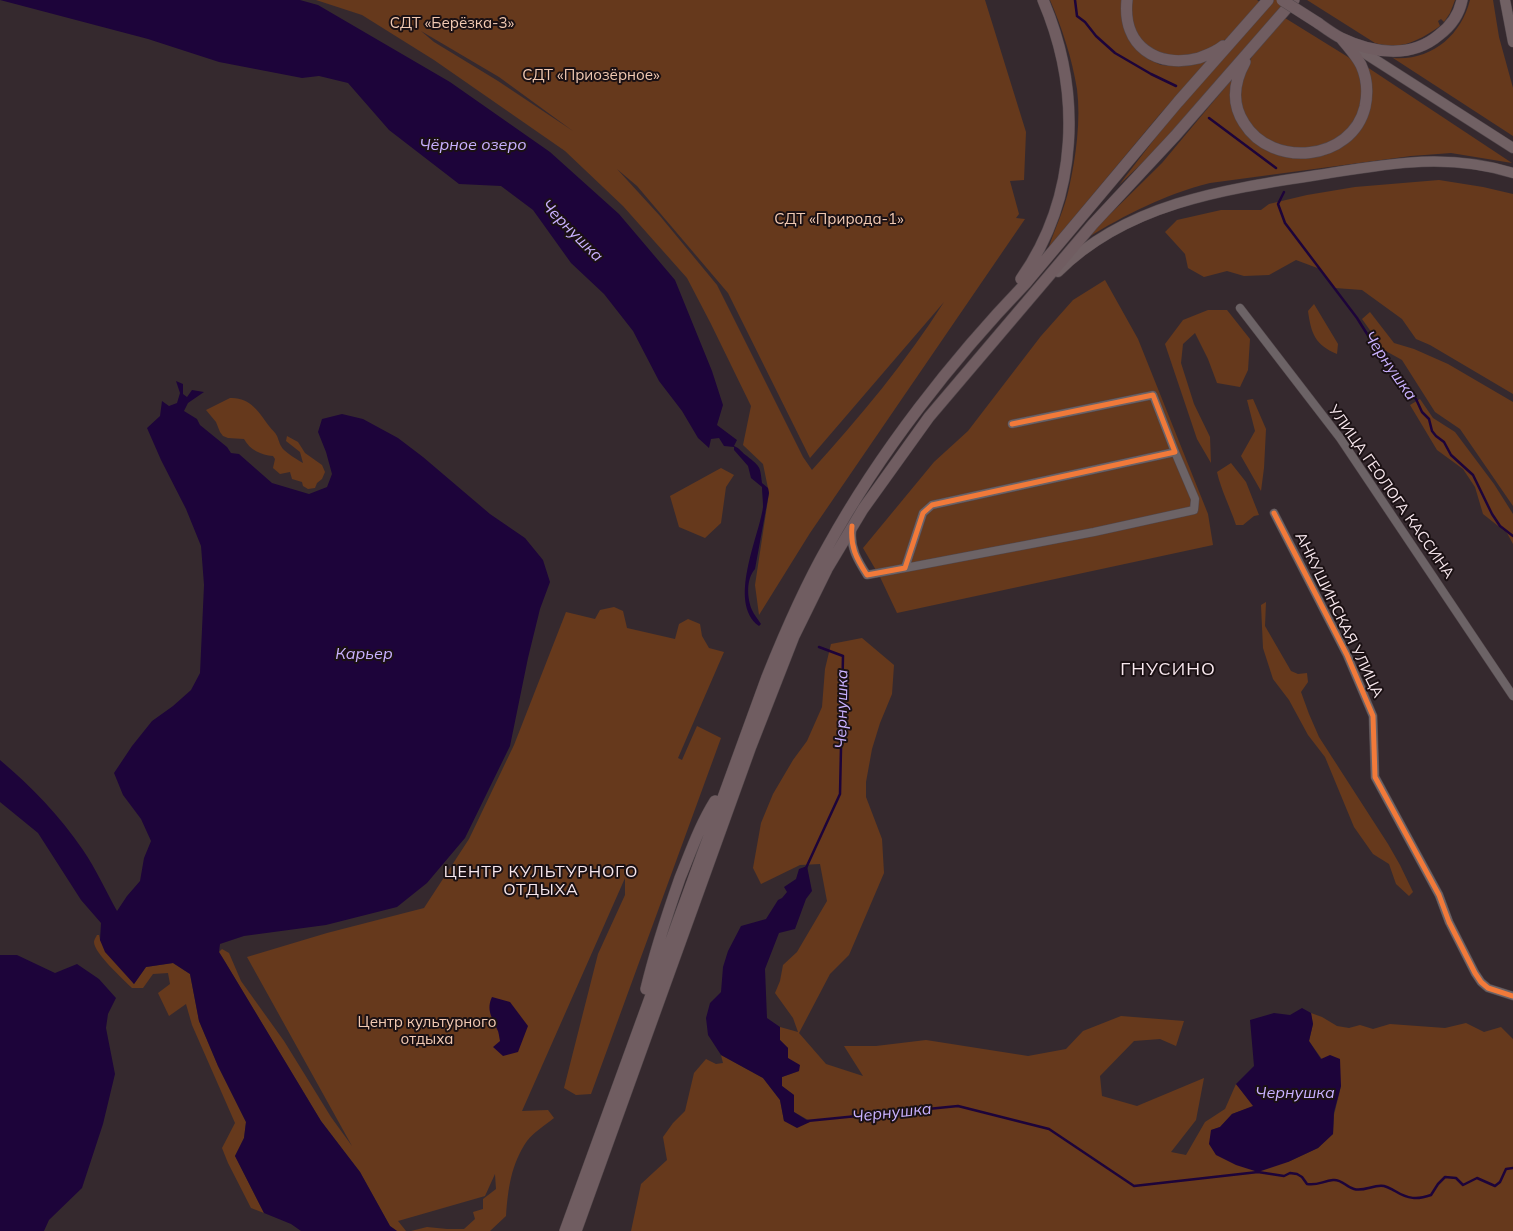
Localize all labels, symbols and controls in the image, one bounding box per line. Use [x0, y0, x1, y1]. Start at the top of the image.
park label: СДТ «Берёзка-3» [390, 14, 514, 32]
park label: СДТ «Приозёрное» [522, 66, 660, 84]
water label: Чёрное озеро [420, 135, 526, 155]
water label: Чернушка [537, 196, 607, 266]
park label: СДТ «Природа-1» [774, 210, 904, 228]
water label: Чернушка [1359, 328, 1421, 404]
street label: УЛИЦА ГЕОЛОГА КАССИНА [1324, 402, 1458, 582]
street label: АНКУШИНСКАЯ УЛИЦА [1291, 529, 1387, 701]
water label: Карьер [335, 644, 393, 664]
district label: ГНУСИНО [1119, 659, 1217, 681]
water label: Чернушка [832, 669, 852, 749]
district label: ЦЕНТР КУЛЬТУРНОГО ОТДЫХА [442, 862, 640, 900]
park label: Центр культурного отдыха [358, 1013, 496, 1048]
water label: Чернушка [1255, 1083, 1335, 1103]
water label: Чернушка [852, 1099, 932, 1127]

